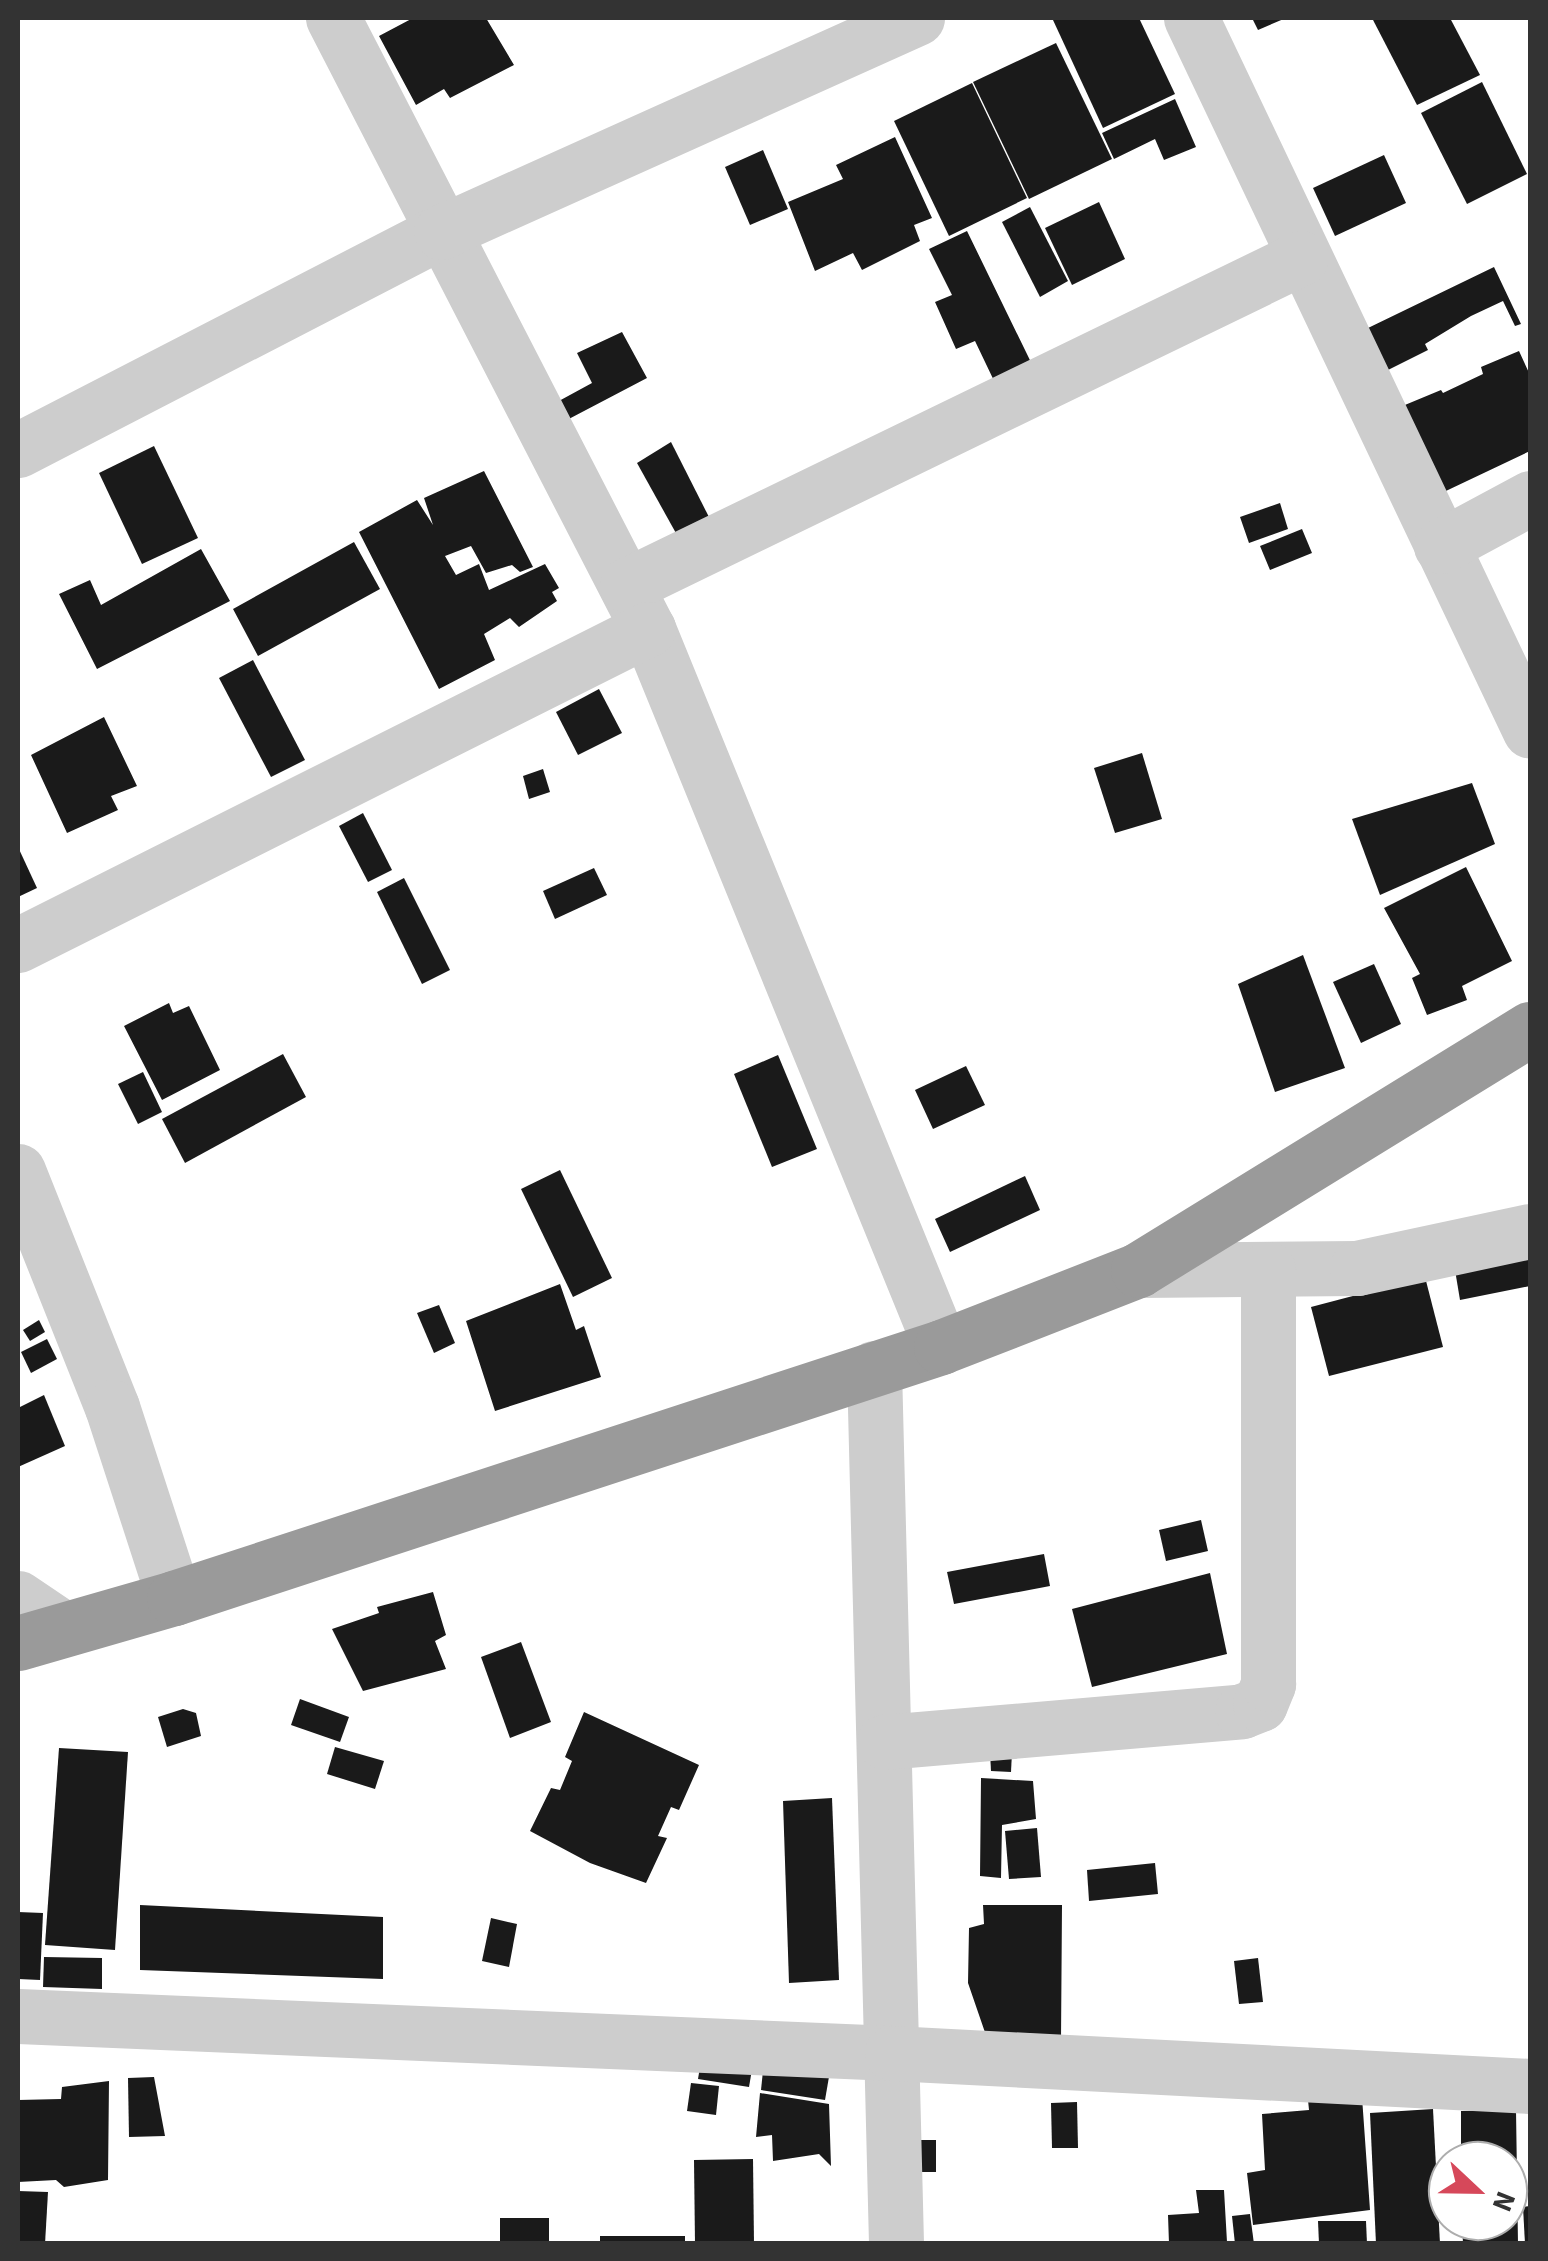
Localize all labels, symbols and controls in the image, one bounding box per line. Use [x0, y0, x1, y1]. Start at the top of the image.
north arrow [1428, 2141, 1528, 2241]
text: N [1482, 2185, 1526, 2218]

